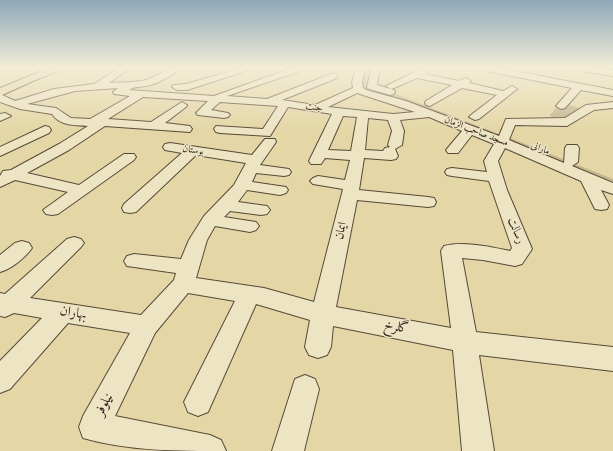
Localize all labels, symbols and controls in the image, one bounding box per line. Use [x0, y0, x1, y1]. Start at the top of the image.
street label: جنت [304, 101, 324, 115]
street label: مسجد صاحب الزمان [442, 114, 510, 150]
street label: مارانی [529, 140, 551, 158]
street label: بوستان [182, 144, 204, 158]
street label: رسالت [503, 216, 527, 246]
street label: ایمان [333, 221, 351, 241]
street label: بهاران [58, 303, 88, 325]
street label: گلرخ [382, 317, 410, 339]
street label: نیلوفر [92, 391, 118, 419]

